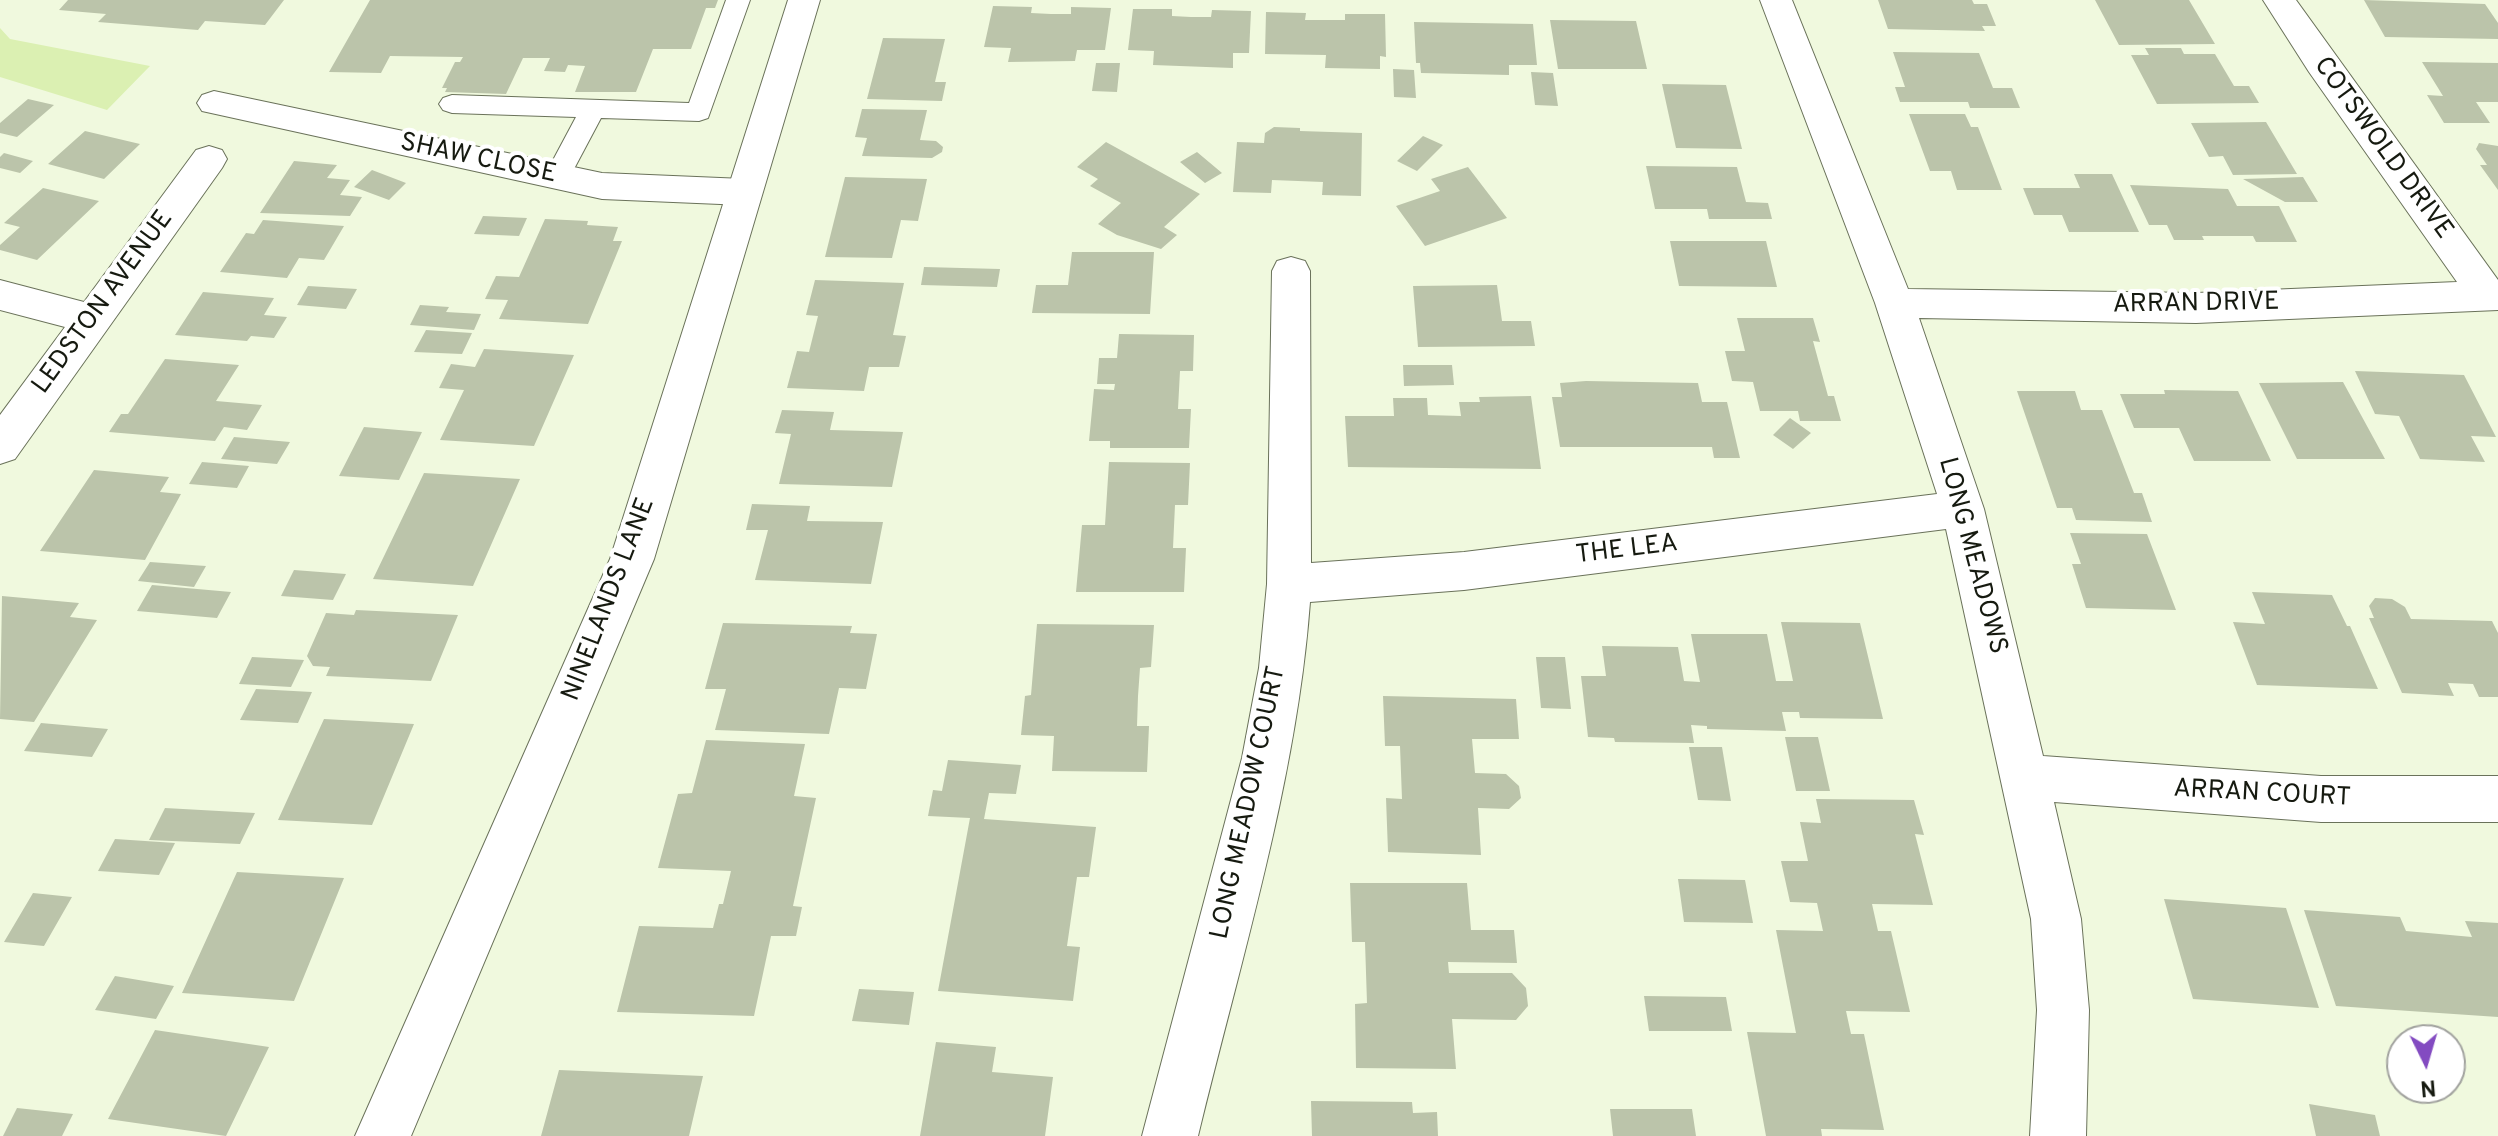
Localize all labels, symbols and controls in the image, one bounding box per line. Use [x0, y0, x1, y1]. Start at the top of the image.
street label: COTSWOLD DRIVE [2305, 52, 2459, 246]
street label: SHAW CLOSE [397, 128, 559, 192]
street label: LEDSTON AVENUE [27, 205, 181, 401]
street label: ARRAN DRIVE [2112, 288, 2280, 322]
street label: LONG MEADOWS [1930, 454, 2012, 658]
street label: NINELANDS LANE [557, 494, 663, 706]
street label: THE LEA [1574, 529, 1680, 573]
street label: LONG MEADOW COURT [1206, 664, 1294, 942]
street label: ARRAN COURT [2172, 775, 2352, 815]
north arrow [2386, 1024, 2466, 1104]
text: N [2419, 1072, 2437, 1101]

